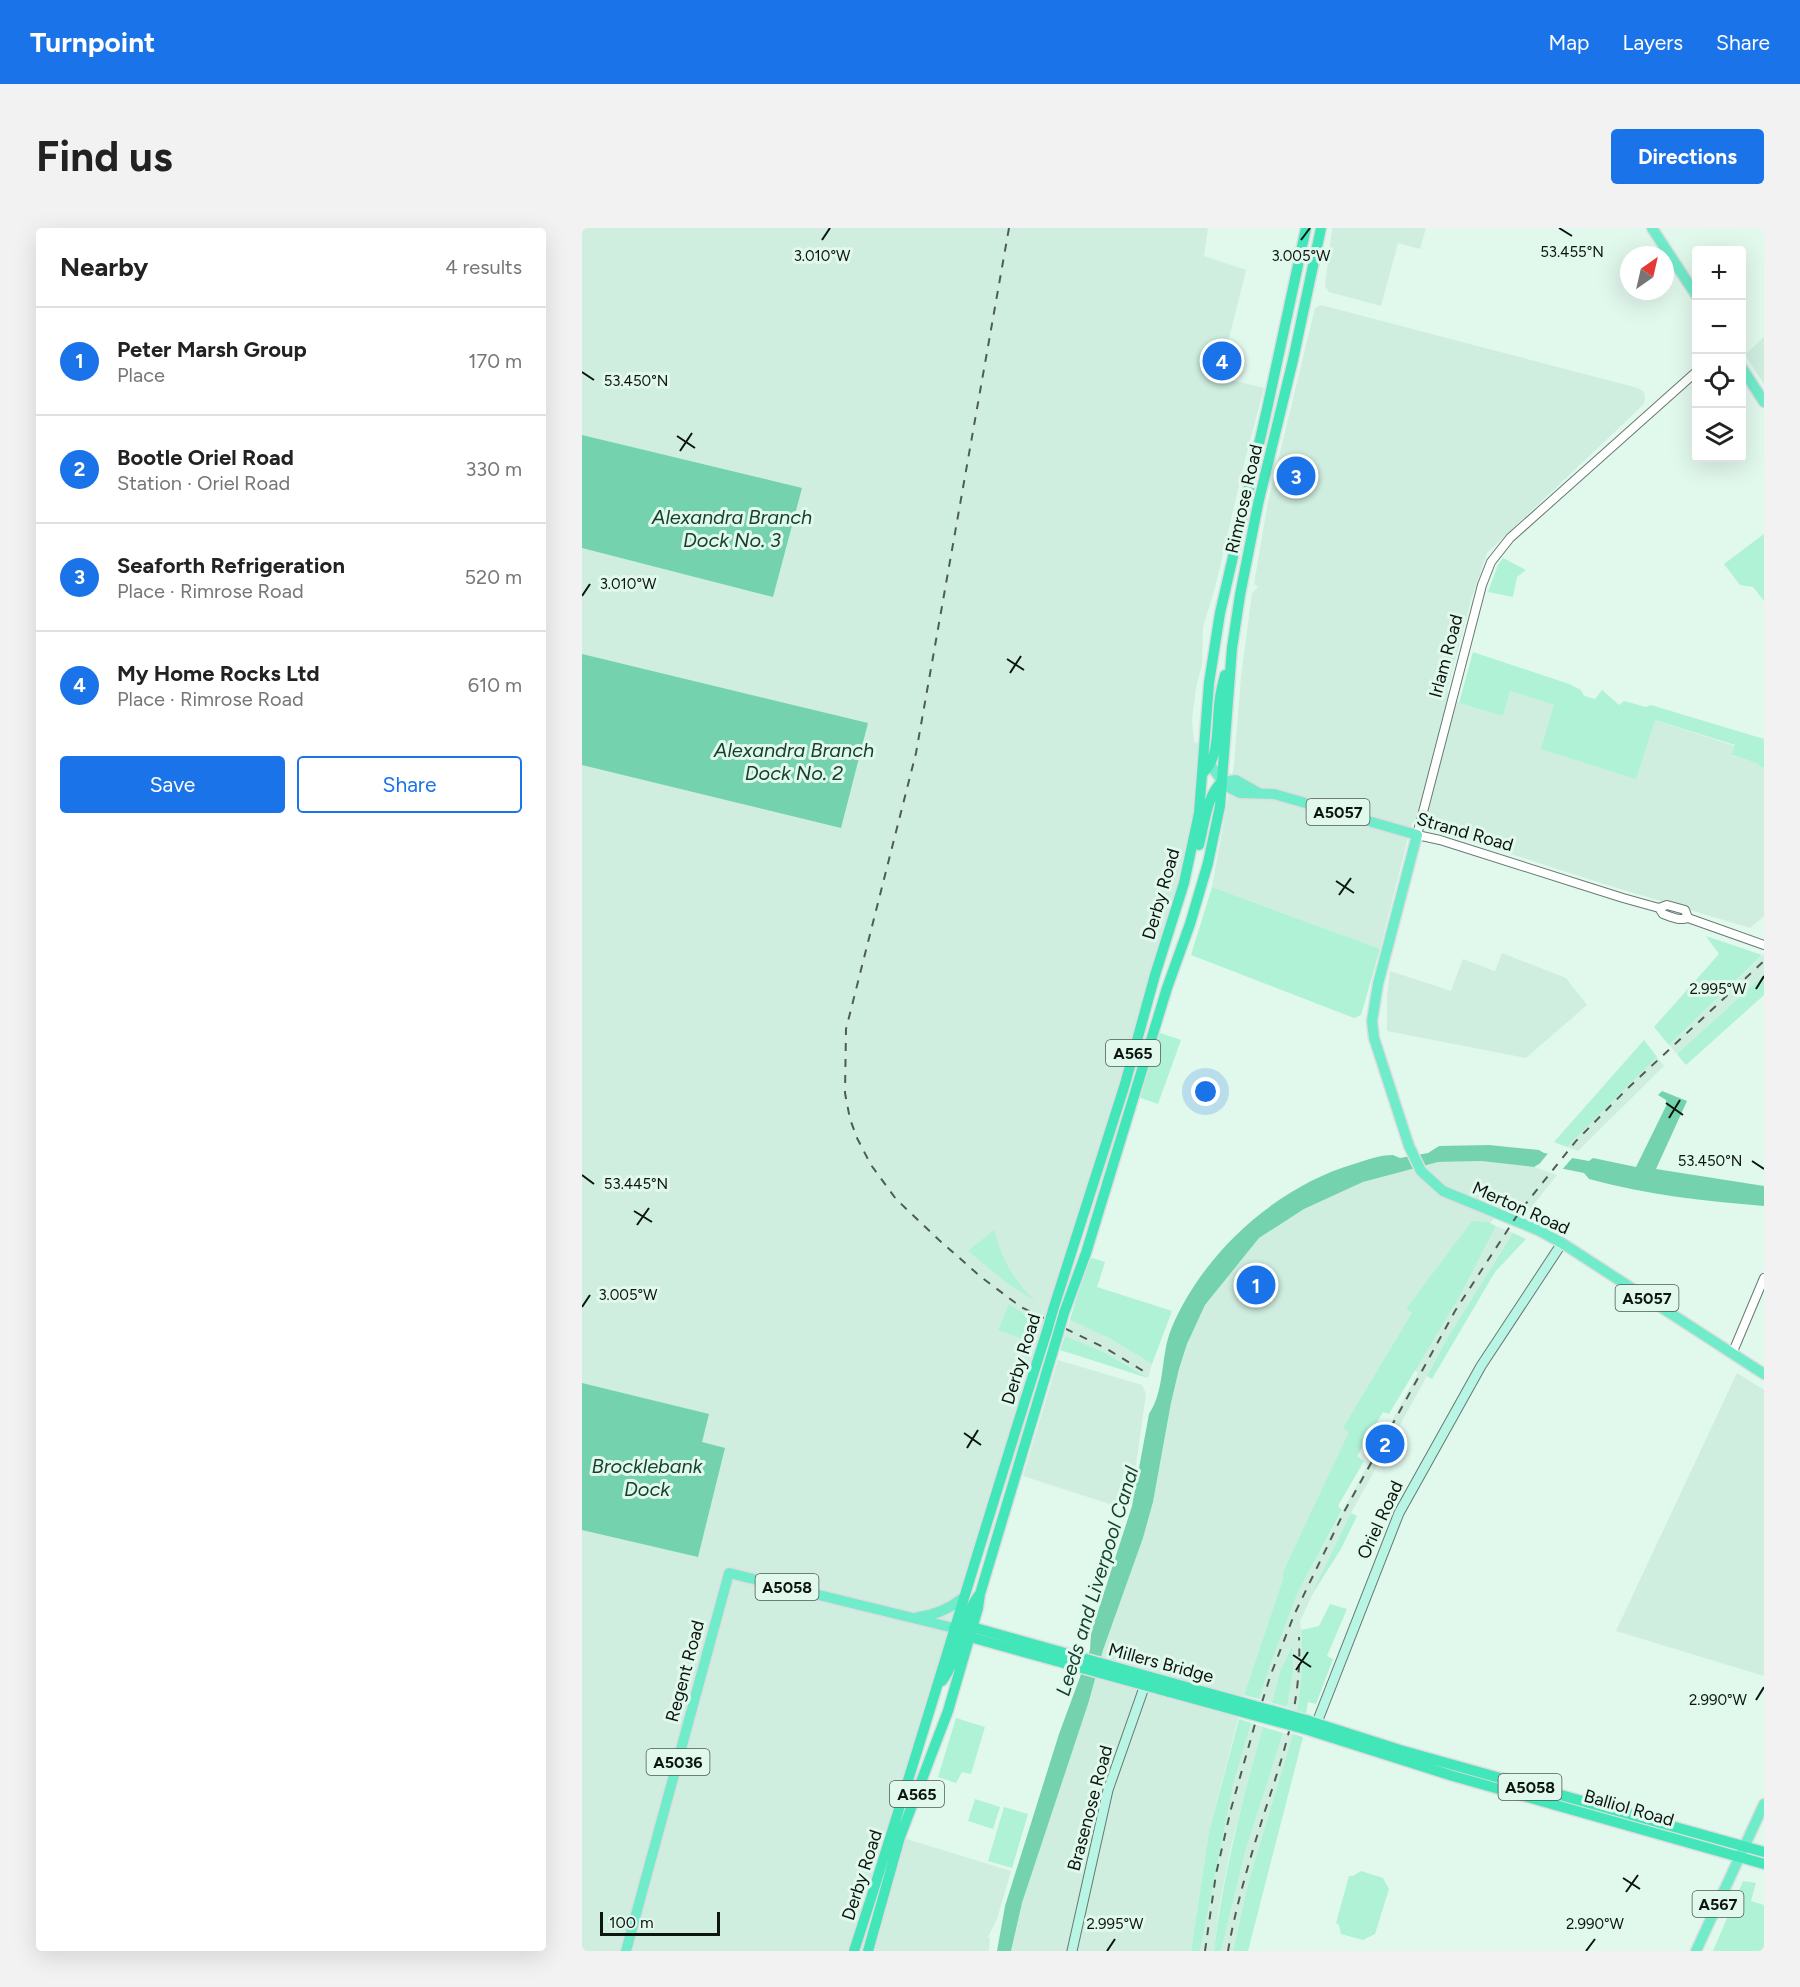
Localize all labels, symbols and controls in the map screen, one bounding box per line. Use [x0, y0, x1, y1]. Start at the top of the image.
text: Turnpoint [30, 25, 155, 59]
text: Map [1549, 30, 1589, 55]
text: Layers [1622, 30, 1683, 55]
text: Share [1716, 30, 1770, 55]
button: Directions [1611, 129, 1764, 184]
text: Find us [36, 131, 173, 182]
text: 53.455°N [1540, 243, 1604, 261]
north arrow [1620, 246, 1674, 300]
map controls [1692, 246, 1746, 462]
button: + [1692, 246, 1746, 300]
text: 3.010°W [794, 247, 851, 265]
text: 3.005°W [1271, 247, 1331, 265]
text: Nearby [60, 251, 148, 283]
text: 4 results [445, 255, 522, 279]
button: − [1692, 300, 1746, 354]
text: Peter Marsh Group [117, 336, 307, 363]
pin: 4 [1202, 338, 1242, 384]
text: 1 [75, 349, 84, 373]
text: 170 m [468, 349, 522, 373]
button: locate [1692, 354, 1746, 408]
text: Place [117, 363, 165, 387]
text: 53.450°N [604, 372, 668, 390]
button: layers [1692, 408, 1746, 462]
street label: Rimrose Road [1221, 442, 1267, 556]
text: Bootle Oriel Road [117, 444, 294, 471]
pin: 3 [1276, 454, 1316, 498]
text: 2 [74, 457, 85, 481]
text: 330 m [465, 457, 522, 481]
text: Station · Oriel Road [117, 471, 290, 495]
water label: Alexandra Branch Dock No. 3 [651, 505, 812, 552]
text: Seaforth Refrigeration [117, 552, 345, 579]
text: 3 [74, 565, 85, 589]
text: 520 m [465, 565, 522, 589]
text: 3.010°W [600, 575, 657, 593]
text: Place · Rimrose Road [117, 579, 304, 603]
street label: Irlam Road [1424, 612, 1468, 700]
text: My Home Rocks Ltd [117, 660, 320, 687]
text: 4 [73, 673, 86, 697]
text: 610 m [468, 673, 522, 697]
text: Place · Rimrose Road [117, 687, 304, 711]
water label: Alexandra Branch Dock No. 2 [713, 738, 874, 785]
button: Save [60, 756, 285, 813]
button: Share [297, 756, 522, 813]
road number: A5057 [1306, 799, 1370, 825]
street label: Strand Road [1414, 808, 1516, 856]
street label: Derby Road [1137, 846, 1185, 942]
text: 2.995°W [1689, 980, 1747, 998]
road number: A565 [1106, 1040, 1160, 1066]
your location [1191, 1077, 1220, 1106]
text: 53.450°N [1678, 1152, 1742, 1170]
text: 53.445°N [604, 1175, 668, 1193]
street label: Merton Road [1469, 1177, 1573, 1239]
pin: 1 [1236, 1262, 1276, 1308]
road number: A5057 [1616, 1285, 1678, 1311]
text: 3.005°W [598, 1286, 658, 1304]
street label: Derby Road [997, 1311, 1045, 1407]
pin: 2 [1366, 1422, 1404, 1466]
water label: Brocklebank Dock [592, 1454, 704, 1501]
water label: Leeds and Liverpool Canal [1051, 1463, 1144, 1699]
street label: Oriel Road [1352, 1477, 1408, 1563]
road number: A5058 [756, 1574, 818, 1600]
street label: Regent Road [661, 1618, 709, 1724]
street label: Millers Bridge [1106, 1638, 1216, 1688]
text: 2.990°W [1689, 1691, 1748, 1709]
street label: Brasenose Road [1063, 1743, 1117, 1873]
road number: A5036 [646, 1749, 710, 1775]
road number: A5058 [1498, 1774, 1562, 1800]
road number: A565 [890, 1781, 944, 1807]
street label: Balliol Road [1581, 1785, 1677, 1831]
street label: Derby Road [837, 1827, 887, 1923]
road number: A567 [1692, 1891, 1744, 1917]
scale bar [600, 1909, 720, 1936]
text: 100 m [609, 1913, 654, 1932]
text: 2.995°W [1086, 1915, 1144, 1933]
text: 2.990°W [1566, 1915, 1625, 1933]

